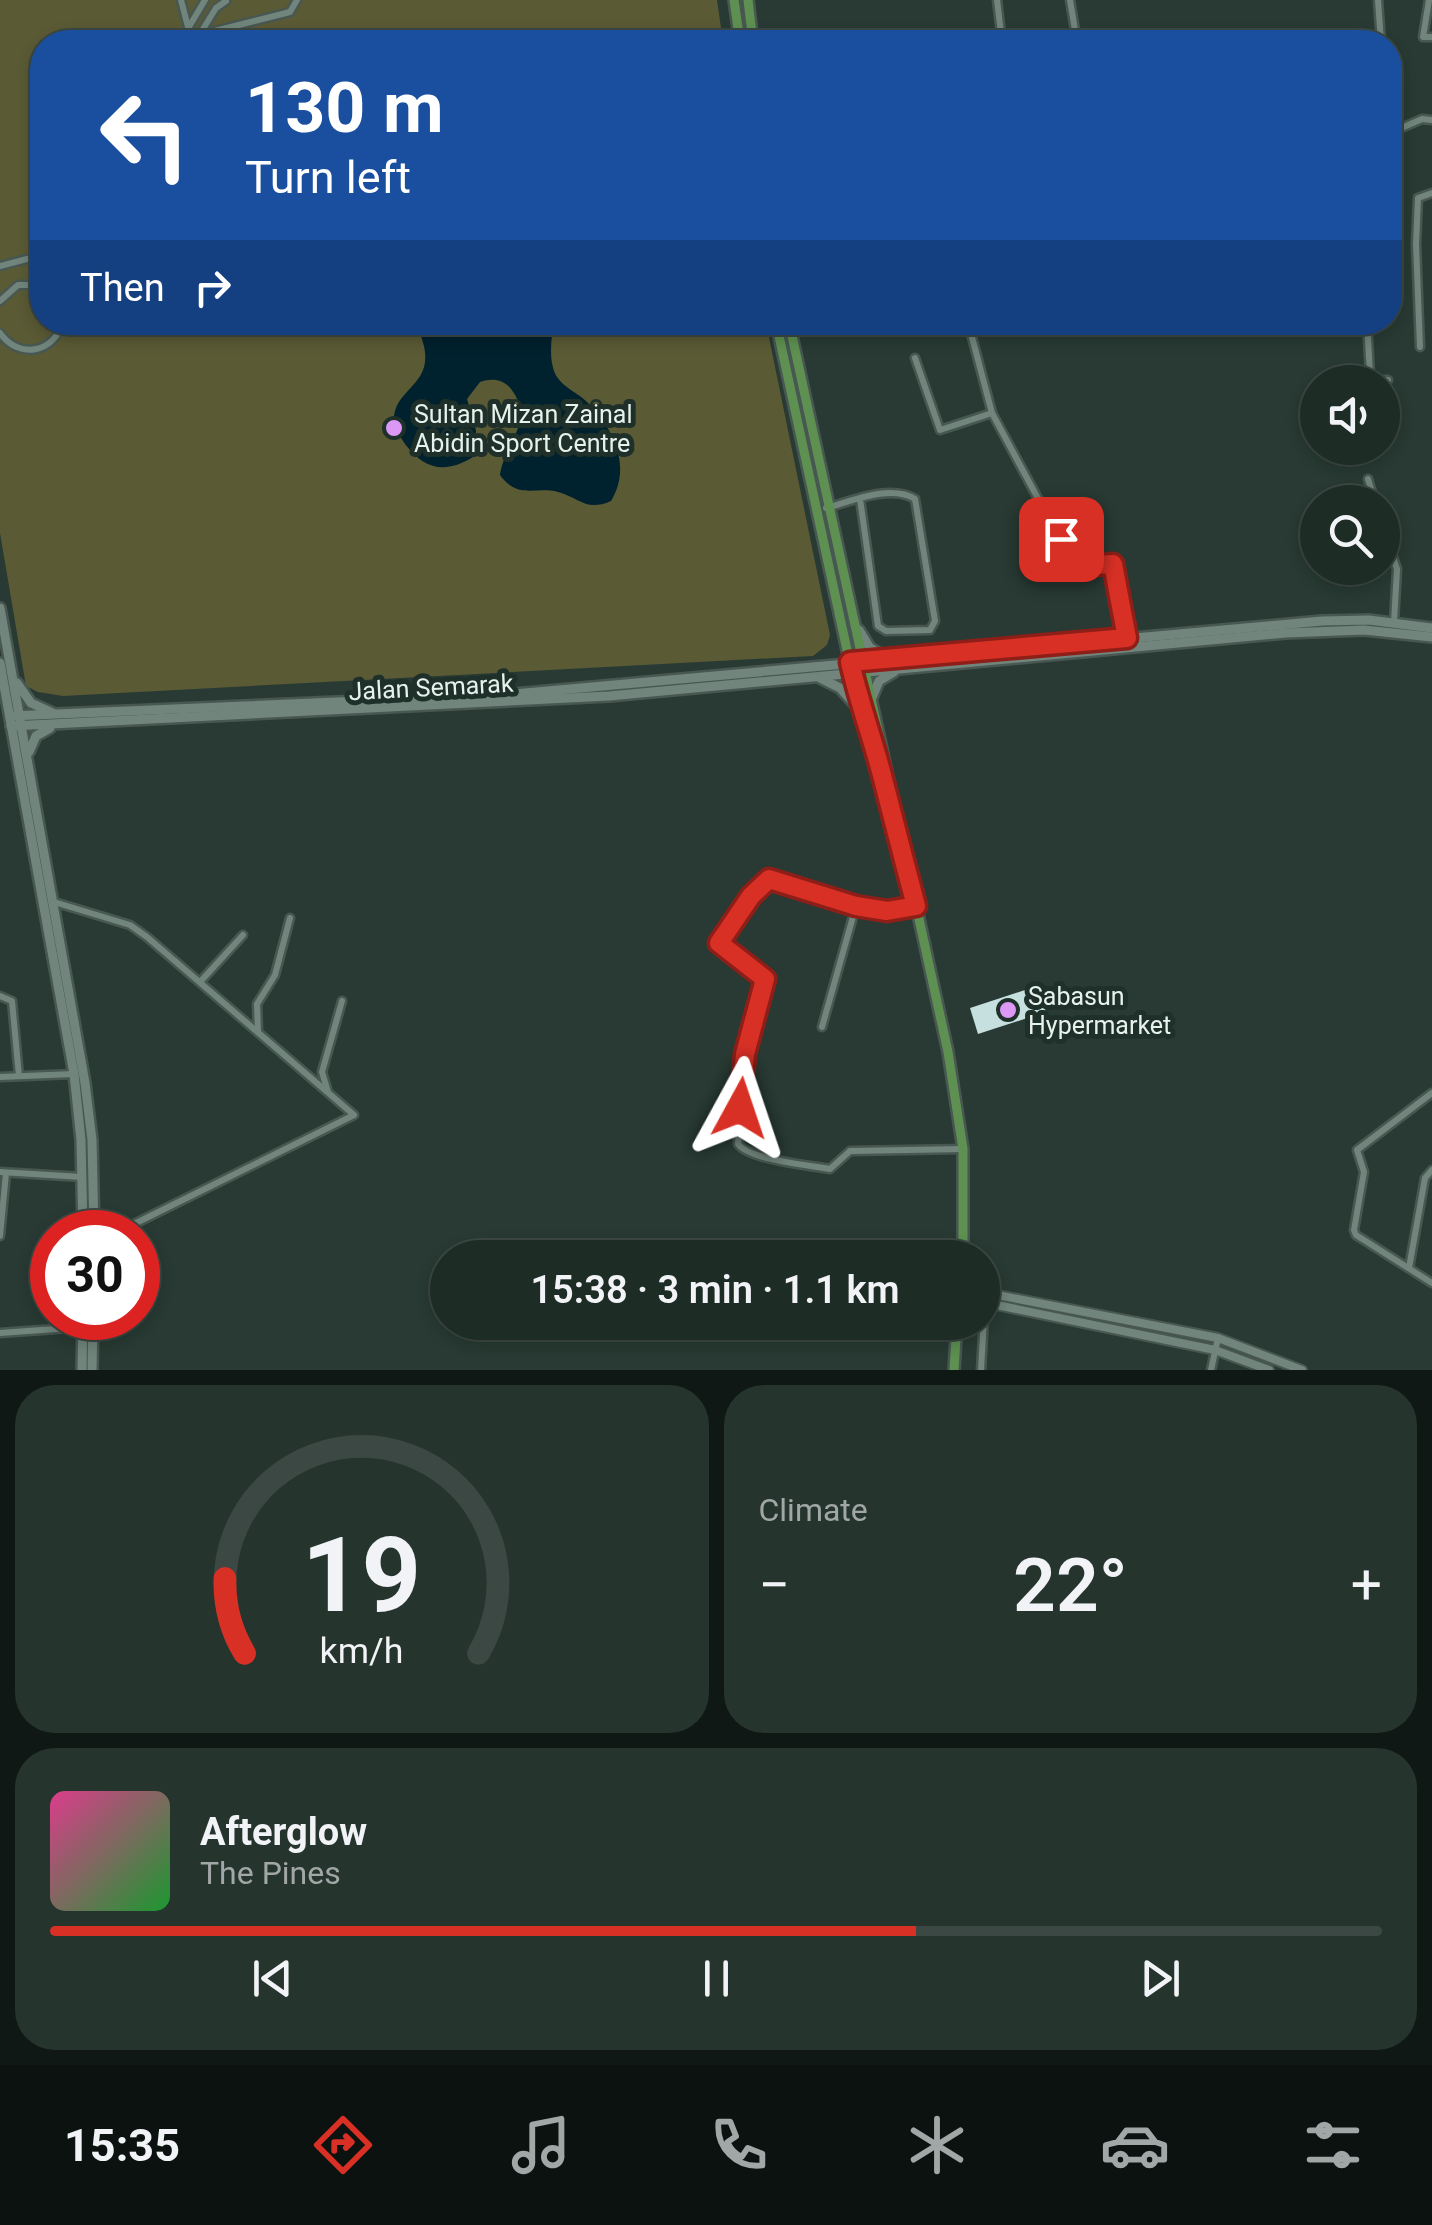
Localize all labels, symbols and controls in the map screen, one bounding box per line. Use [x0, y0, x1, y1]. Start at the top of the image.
text: 130 m [245, 67, 444, 149]
icon: left [80, 70, 210, 200]
text: Turn left [245, 151, 411, 204]
icon: right [185, 260, 240, 315]
text: Then [80, 266, 165, 310]
map controls [1300, 365, 1400, 585]
button: sound [1300, 365, 1400, 465]
place label: Sultan Mizan Zainal Abidin Sport Centre [414, 400, 633, 458]
marker: Sultan Mizan Zainal Abidin Sport Centre [383, 417, 405, 439]
button: search [1300, 485, 1400, 585]
pin [1019, 497, 1104, 582]
icon: arrive [1034, 512, 1089, 567]
street label: Jalan Semarak [348, 669, 514, 706]
place label: Sabasun Hypermarket [1028, 982, 1171, 1040]
marker: Sabasun Hypermarket [997, 999, 1019, 1021]
position arrow [688, 1056, 792, 1160]
speed limit sign: 30 [30, 1210, 160, 1340]
text: 15:38 · 3 min · 1.1 km [530, 1268, 900, 1312]
text: Climate [759, 1491, 868, 1529]
text: 19 [302, 1515, 421, 1636]
text: 22° [1013, 1541, 1128, 1629]
text: − [759, 1553, 790, 1617]
text: + [1351, 1553, 1382, 1617]
text: km/h [320, 1630, 404, 1672]
text: Afterglow [200, 1810, 367, 1854]
text: The Pines [200, 1854, 341, 1892]
icon: previous [245, 1951, 300, 2006]
icon: pause [689, 1951, 744, 2006]
icon: next [1133, 1951, 1188, 2006]
icon: directions [308, 2110, 378, 2180]
icon: music [506, 2110, 576, 2180]
icon: phone [704, 2110, 774, 2180]
icon: climate [902, 2110, 972, 2180]
icon: car [1100, 2110, 1170, 2180]
icon: filters [1298, 2110, 1368, 2180]
text: 15:35 [64, 2119, 180, 2172]

